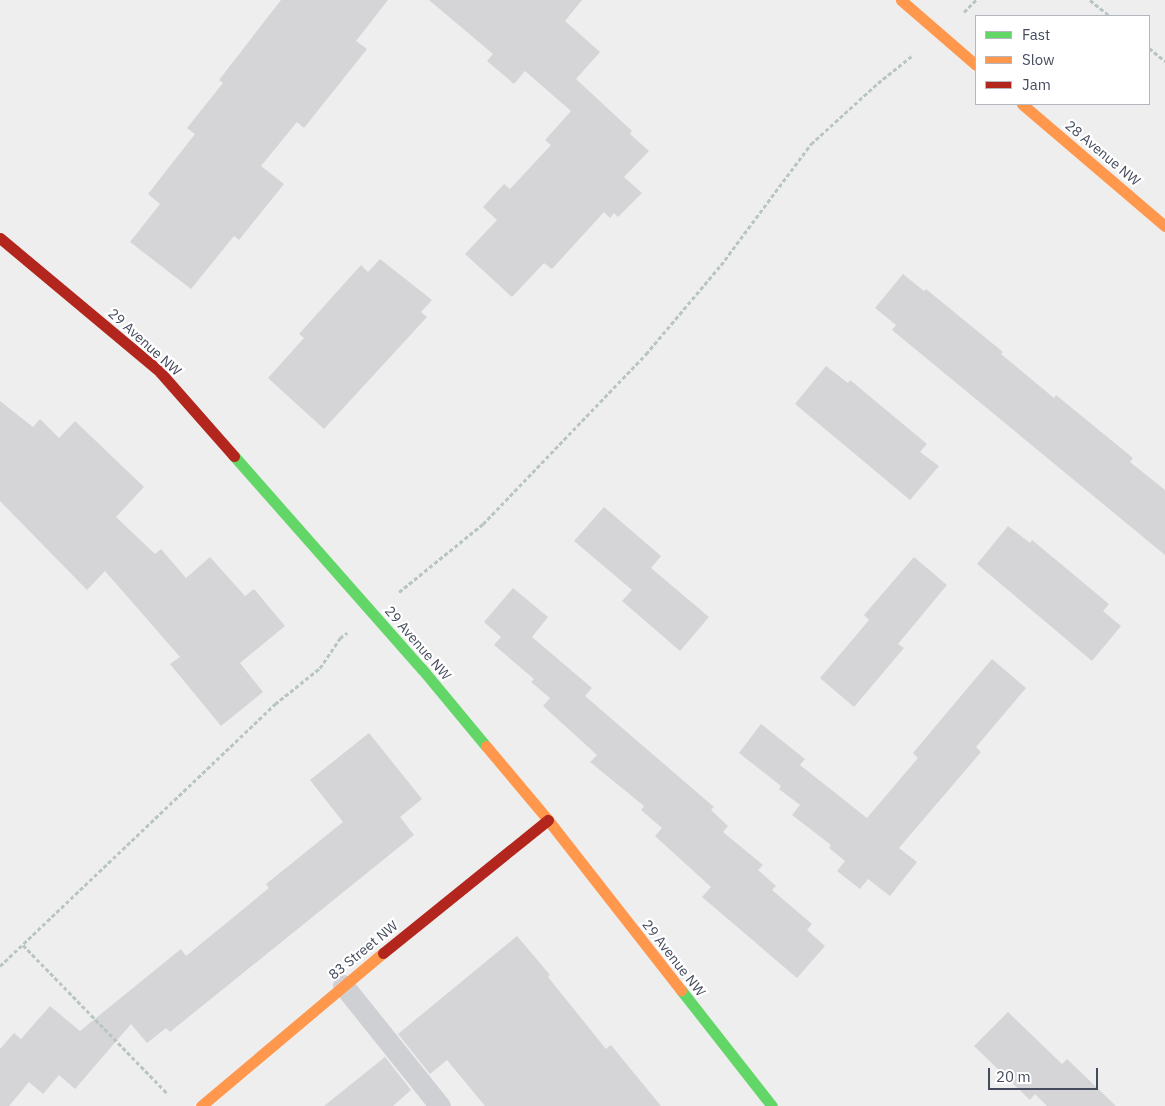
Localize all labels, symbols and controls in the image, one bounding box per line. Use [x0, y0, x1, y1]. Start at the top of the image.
legend [975, 15, 1150, 105]
text: Fast [1022, 25, 1050, 44]
text: Slow [1022, 50, 1055, 69]
text: Jam [1022, 75, 1051, 94]
street label: 28 Avenue NW [1062, 117, 1144, 189]
street label: 29 Avenue NW [105, 305, 185, 379]
street label: 29 Avenue NW [381, 603, 455, 683]
street label: 29 Avenue NW [639, 916, 709, 1000]
street label: 83 Street NW [325, 917, 401, 983]
scale bar [990, 1058, 1100, 1090]
text: 20 m [996, 1067, 1031, 1086]

